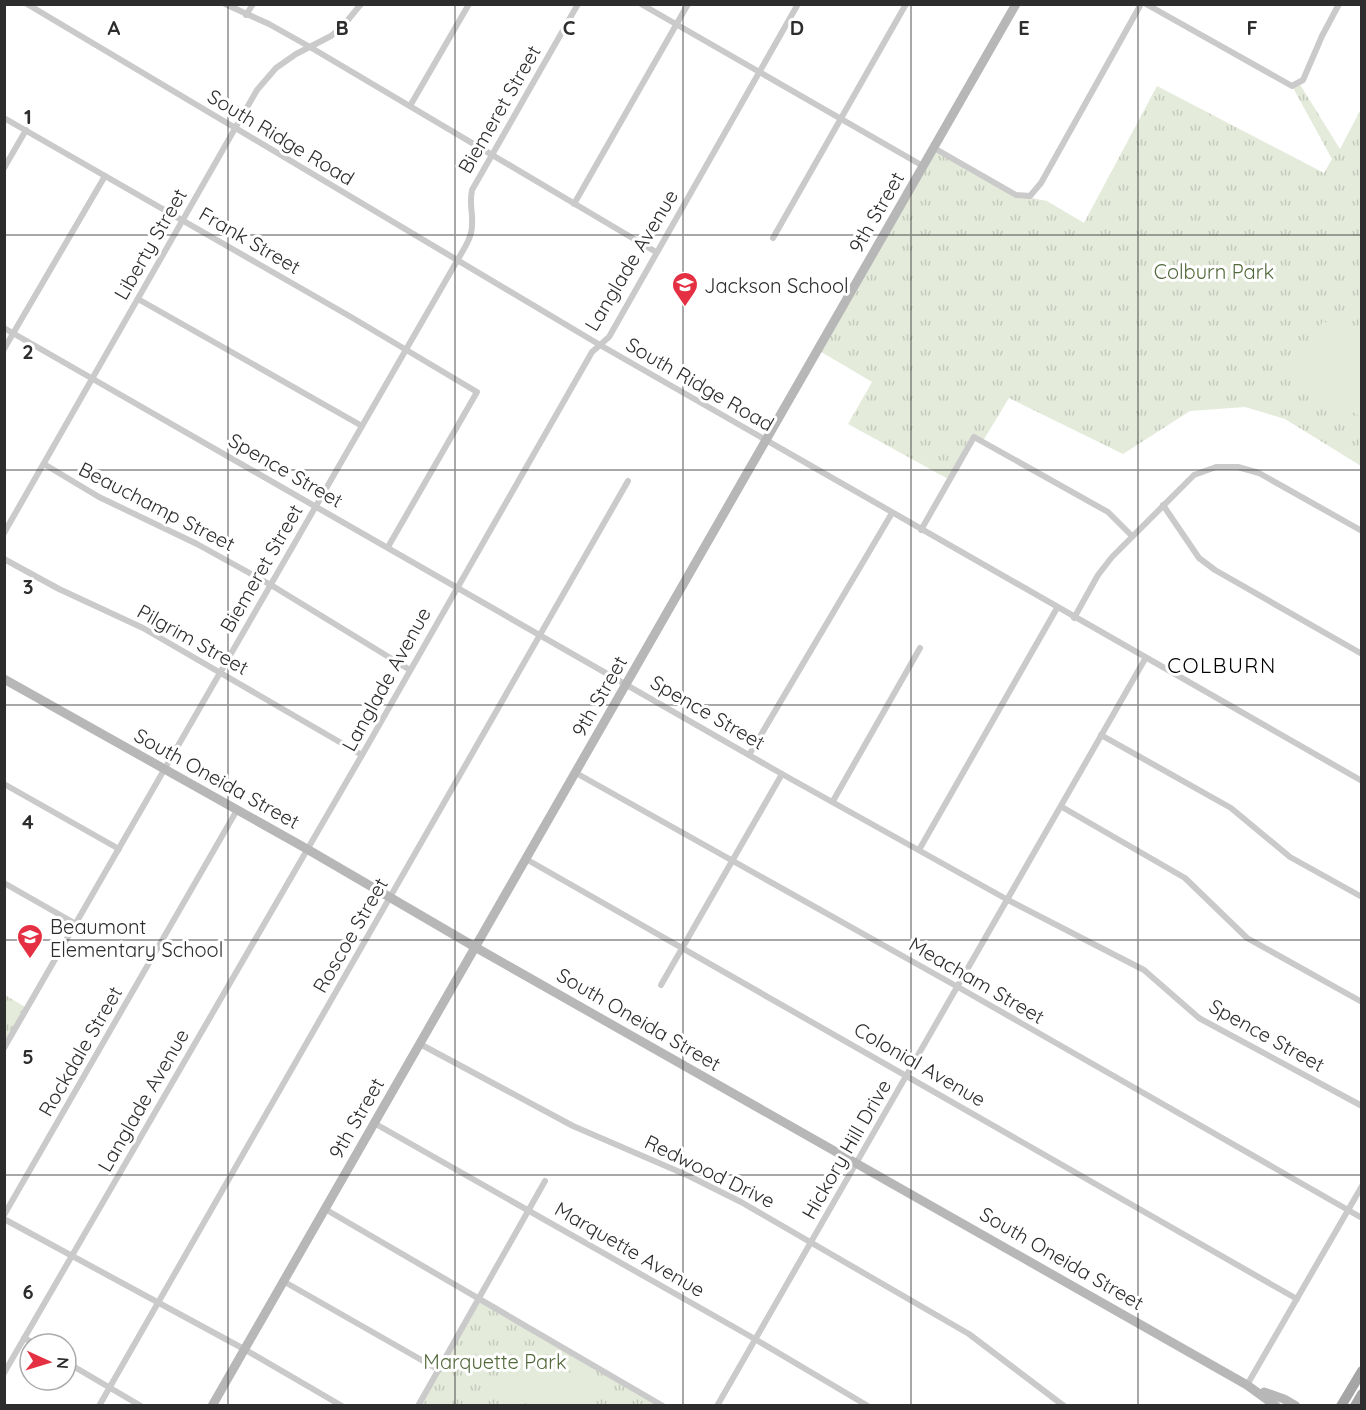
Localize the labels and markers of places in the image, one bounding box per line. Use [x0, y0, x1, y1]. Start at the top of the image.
school or university icon: Jackson School [670, 270, 700, 308]
place label: Jackson School [704, 273, 849, 298]
place label: Beaumont Elementary School [50, 914, 223, 962]
school or university icon: Beaumont Elementary School [15, 922, 45, 960]

